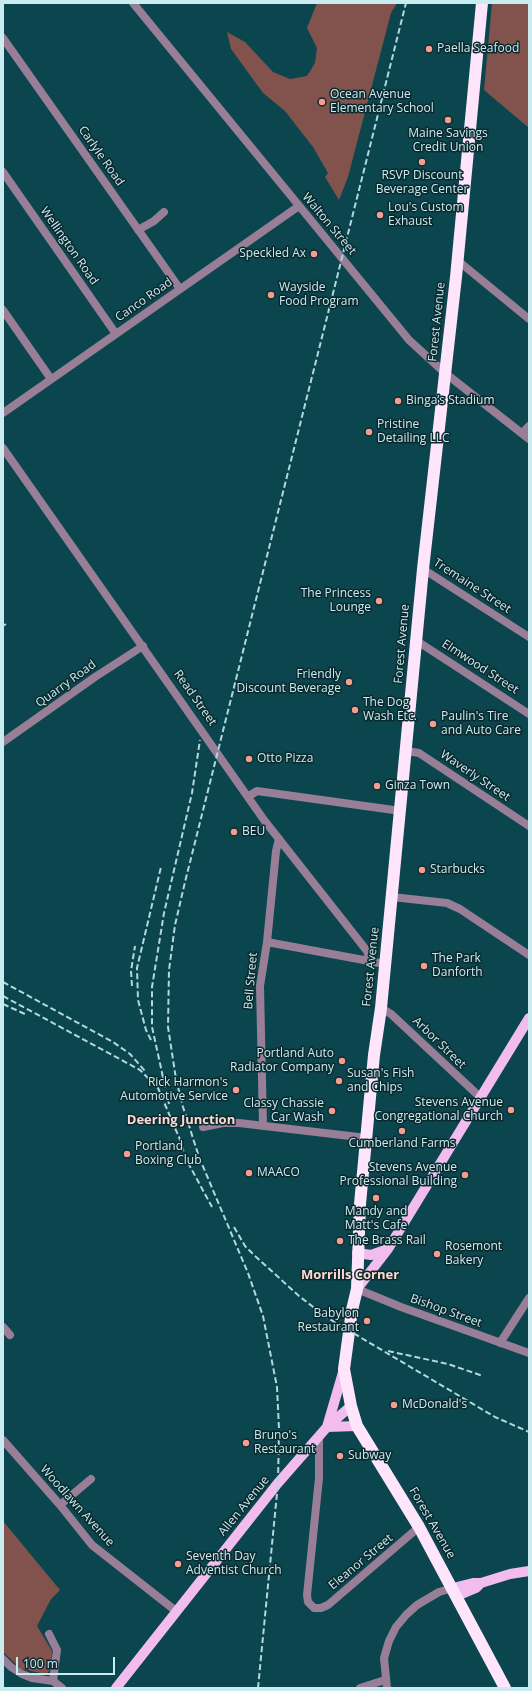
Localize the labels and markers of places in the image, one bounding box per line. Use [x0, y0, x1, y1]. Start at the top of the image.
place label: Paella Seafood [437, 42, 519, 56]
marker: Paella Seafood [424, 44, 434, 54]
place label: Ocean Avenue Elementary School [330, 88, 434, 116]
marker: Ocean Avenue Elementary School [317, 97, 327, 107]
marker: Maine Savings Credit Union [443, 115, 453, 125]
place label: Maine Savings Credit Union [408, 127, 488, 155]
marker: RSVP Discount Beverage Center [417, 157, 427, 167]
place label: RSVP Discount Beverage Center [376, 169, 468, 197]
place label: Lou's Custom Exhaust [388, 201, 464, 229]
marker: Lou's Custom Exhaust [375, 210, 385, 220]
place label: Speckled Ax [239, 247, 306, 261]
marker: Speckled Ax [309, 249, 319, 259]
place label: Wayside Food Program [279, 281, 359, 309]
marker: Wayside Food Program [266, 290, 276, 300]
place label: Binga’s Stadium [406, 394, 495, 408]
marker: Binga’s Stadium [393, 396, 403, 406]
place label: Pristine Detailing LLC [377, 418, 450, 446]
marker: Pristine Detailing LLC [364, 427, 374, 437]
place label: The Princess Lounge [301, 587, 371, 615]
marker: The Princess Lounge [374, 596, 384, 606]
place label: Friendly Discount Beverage [236, 668, 341, 696]
marker: Friendly Discount Beverage [344, 677, 354, 687]
place label: The Dog Wash Etc. [363, 696, 417, 724]
marker: The Dog Wash Etc. [350, 705, 360, 715]
place label: Paulin's Tire and Auto Care [441, 710, 521, 738]
marker: Paulin's Tire and Auto Care [428, 719, 438, 729]
place label: Otto Pizza [257, 752, 313, 766]
marker: Otto Pizza [244, 754, 254, 764]
place label: Ginza Town [385, 779, 450, 793]
marker: Ginza Town [372, 781, 382, 791]
place label: BEU [242, 825, 265, 839]
marker: BEU [229, 827, 239, 837]
place label: Starbucks [430, 863, 485, 877]
marker: Starbucks [417, 865, 427, 875]
place label: The Park Danforth [432, 952, 483, 980]
marker: The Park Danforth [419, 961, 429, 971]
place label: Portland Auto Radiator Company [230, 1047, 334, 1075]
marker: Portland Auto Radiator Company [337, 1056, 347, 1066]
place label: Susan's Fish and Chips [347, 1067, 414, 1095]
place label: Rick Harmon's Automotive Service [120, 1076, 228, 1104]
marker: Susan's Fish and Chips [334, 1076, 344, 1086]
marker: Rick Harmon's Automotive Service [231, 1085, 241, 1095]
place label: Stevens Avenue Congregational Church [375, 1096, 503, 1124]
place label: Classy Chassie Car Wash [243, 1097, 324, 1125]
marker: Stevens Avenue Congregational Church [506, 1105, 516, 1115]
marker: Classy Chassie Car Wash [327, 1106, 337, 1116]
marker: Cumberland Farms [397, 1126, 407, 1136]
place label: Cumberland Farms [348, 1137, 456, 1151]
place label: Portland Boxing Club [135, 1140, 202, 1168]
marker: Portland Boxing Club [122, 1149, 132, 1159]
place label: Stevens Avenue Professional Building [340, 1161, 457, 1189]
place label: MAACO [257, 1166, 300, 1180]
marker: MAACO [244, 1168, 254, 1178]
marker: Stevens Avenue Professional Building [460, 1170, 470, 1180]
marker: Mandy and Matt's Cafe [371, 1193, 381, 1203]
place label: Mandy and Matt's Cafe [345, 1205, 407, 1233]
place label: The Brass Rail [348, 1234, 426, 1248]
marker: The Brass Rail [335, 1236, 345, 1246]
place label: Rosemont Bakery [445, 1240, 502, 1268]
marker: Rosemont Bakery [432, 1249, 442, 1259]
place label: Babylon Restaurant [298, 1307, 359, 1335]
marker: Babylon Restaurant [362, 1316, 372, 1326]
place label: McDonald's [402, 1398, 467, 1412]
marker: McDonald's [389, 1400, 399, 1410]
place label: Bruno's Restaurant [254, 1429, 315, 1457]
marker: Bruno's Restaurant [241, 1438, 251, 1448]
place label: Subway [348, 1449, 391, 1463]
marker: Subway [335, 1451, 345, 1461]
place label: Seventh Day Adventist Church [186, 1550, 282, 1578]
marker: Seventh Day Adventist Church [173, 1559, 183, 1569]

